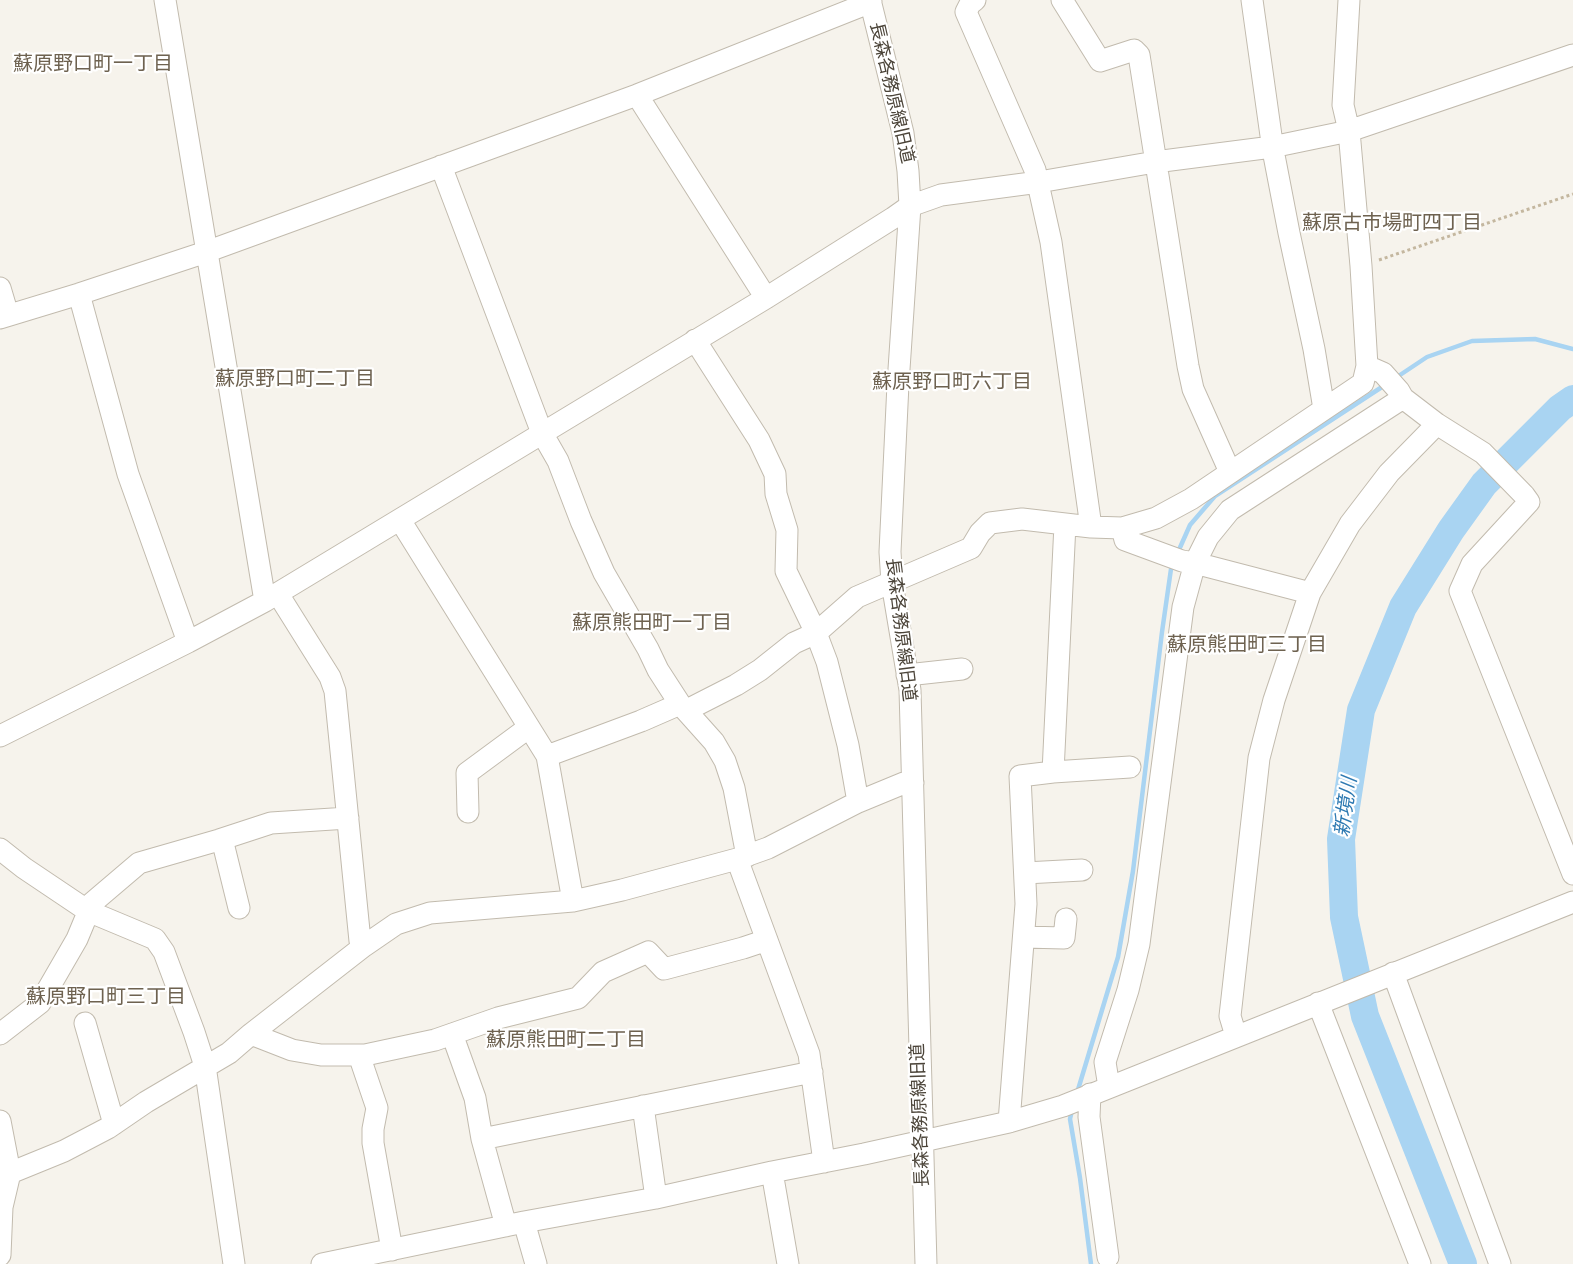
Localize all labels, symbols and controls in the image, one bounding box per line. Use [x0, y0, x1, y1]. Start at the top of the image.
street label: 長森各務原線旧道 [864, 20, 918, 166]
district label: 蘇原野口町一丁目 [13, 53, 173, 77]
district label: 蘇原古市場町四丁目 [1302, 212, 1482, 236]
district label: 蘇原野口町二丁目 [215, 368, 375, 392]
district label: 蘇原野口町六丁目 [872, 371, 1032, 395]
street label: 長森各務原線旧道 [881, 557, 919, 703]
district label: 蘇原熊田町一丁目 [572, 612, 732, 636]
district label: 蘇原熊田町三丁目 [1167, 634, 1327, 658]
water label: 新境川 [1331, 776, 1363, 838]
district label: 蘇原野口町三丁目 [26, 986, 186, 1010]
district label: 蘇原熊田町二丁目 [486, 1029, 646, 1053]
street label: 長森各務原線旧道 [908, 1043, 934, 1187]

